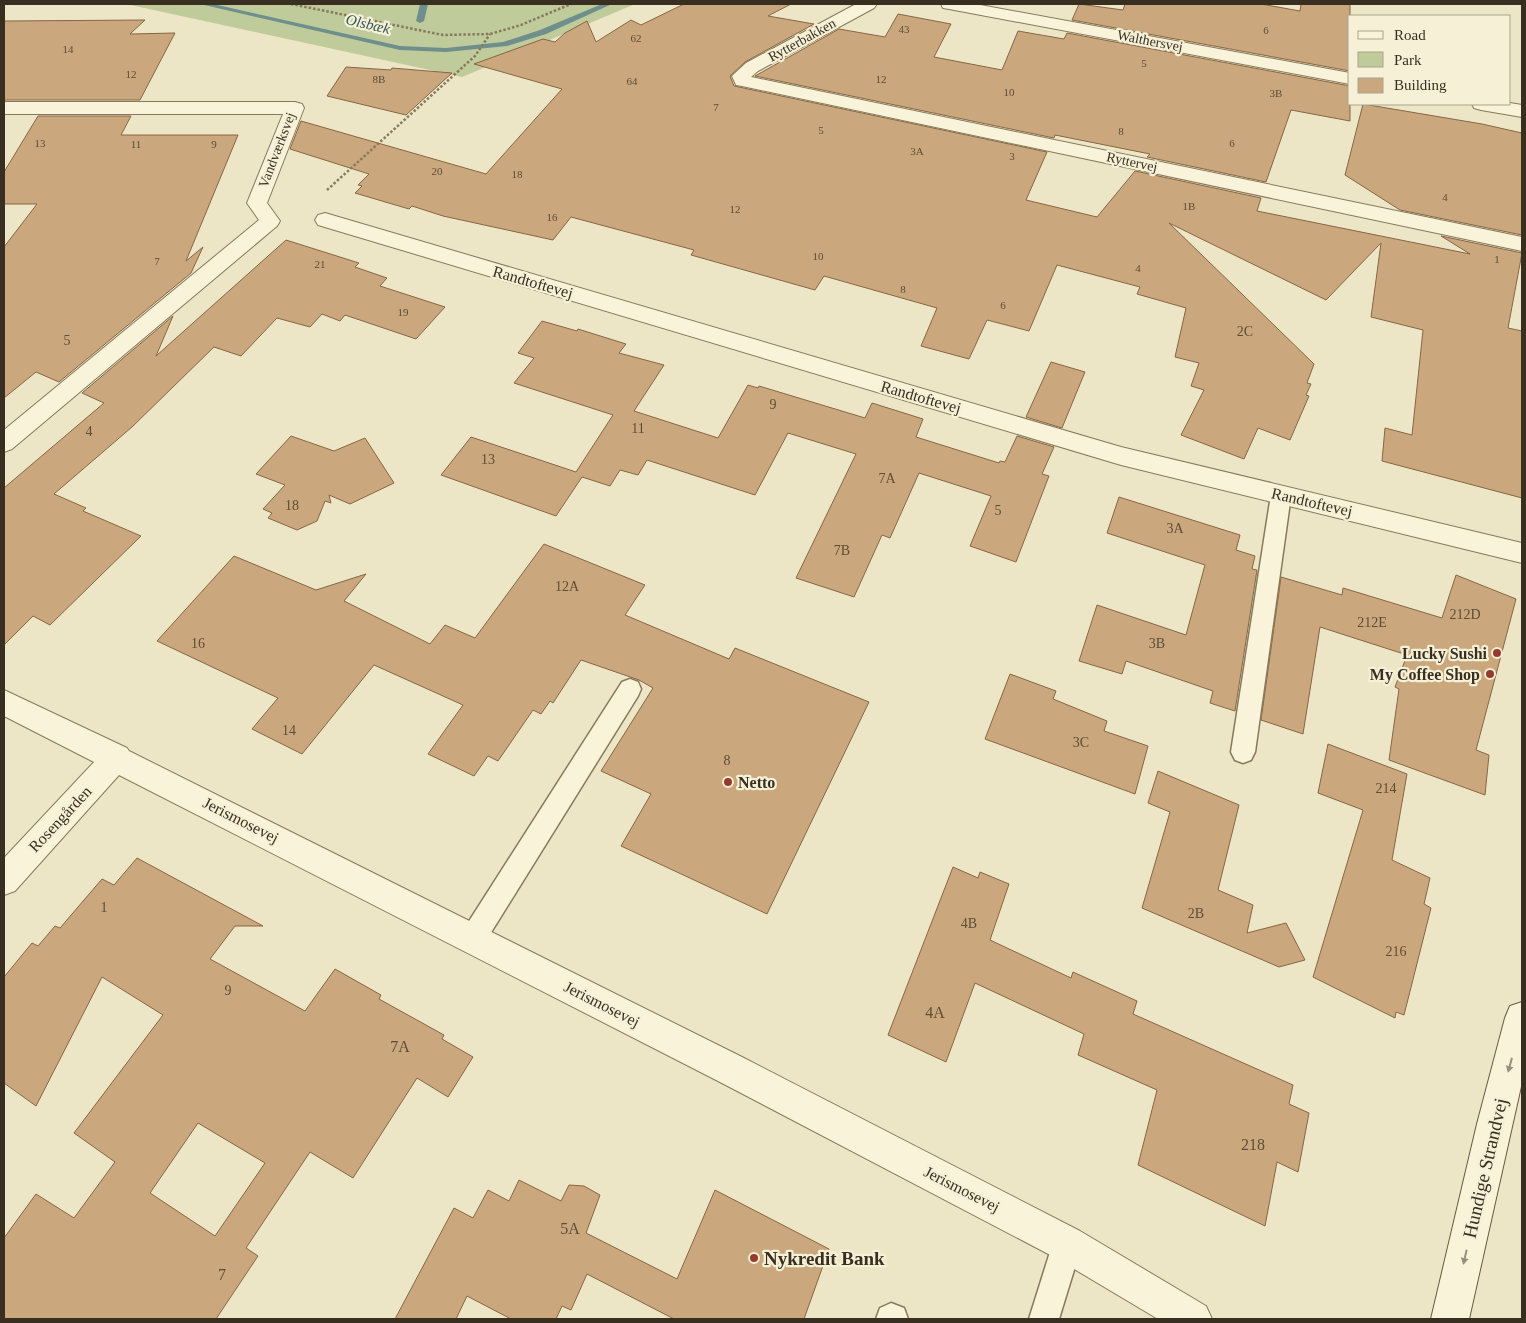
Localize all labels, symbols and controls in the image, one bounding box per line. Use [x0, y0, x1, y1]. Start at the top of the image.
water label: Olsbæk [344, 11, 392, 37]
street label: Rytterbakken [766, 15, 838, 65]
legend [1348, 15, 1511, 105]
house number: 43 [899, 23, 910, 35]
house number: 6 [1263, 24, 1269, 36]
street label: Walthersvej [1116, 27, 1184, 55]
text: Road [1394, 27, 1426, 43]
house number: 62 [631, 32, 642, 44]
house number: 14 [63, 43, 74, 55]
text: Park [1394, 52, 1422, 68]
house number: 5 [1141, 57, 1147, 69]
house number: 12 [126, 68, 137, 80]
house number: 8B [373, 73, 385, 85]
house number: 12 [876, 73, 887, 85]
house number: 64 [627, 75, 638, 87]
text: Building [1394, 77, 1447, 93]
house number: 10 [1004, 86, 1015, 98]
house number: 3B [1270, 87, 1282, 99]
house number: 7 [713, 101, 719, 113]
street label: Vandværksvej [256, 110, 298, 190]
house number: 5 [818, 124, 824, 136]
house number: 8 [1118, 125, 1124, 137]
house number: 13 [35, 137, 46, 149]
house number: 6 [1229, 137, 1235, 149]
house number: 11 [131, 138, 141, 150]
house number: 9 [211, 138, 217, 150]
house number: 3A [910, 145, 924, 157]
street label: Ryttervej [1105, 149, 1159, 175]
house number: 3 [1009, 150, 1015, 162]
house number: 20 [432, 165, 443, 177]
house number: 18 [512, 168, 523, 180]
house number: 4 [1442, 191, 1448, 203]
house number: 1B [1183, 200, 1195, 212]
house number: 12 [730, 203, 741, 215]
house number: 16 [547, 211, 558, 223]
house number: 10 [813, 250, 824, 262]
house number: 1 [1494, 253, 1500, 265]
house number: 7 [154, 255, 160, 267]
house number: 21 [315, 258, 326, 270]
street label: Randtoftevej [491, 262, 575, 303]
house number: 4 [1135, 262, 1141, 274]
house number: 8 [900, 283, 906, 295]
house number: 6 [1000, 299, 1006, 311]
house number: 19 [398, 306, 409, 318]
house number: 2C [1237, 324, 1253, 339]
house number: 5 [64, 333, 71, 348]
street label: Randtoftevej [879, 377, 963, 418]
house number: 9 [770, 397, 777, 412]
house number: 11 [631, 421, 645, 436]
house number: 4 [86, 424, 93, 439]
house number: 13 [481, 452, 495, 467]
house number: 7A [878, 471, 896, 486]
street label: Randtoftevej [1270, 484, 1354, 521]
house number: 18 [285, 498, 299, 513]
house number: 5 [995, 503, 1002, 518]
house number: 3A [1166, 521, 1184, 536]
house number: 7B [834, 543, 850, 558]
house number: 12A [555, 579, 580, 594]
house number: 212D [1449, 607, 1481, 622]
house number: 212E [1357, 615, 1387, 630]
house number: 16 [191, 636, 205, 651]
house number: 3B [1149, 636, 1165, 651]
place label: Lucky Sushi [1402, 645, 1488, 663]
marker: Lucky Sushi [1491, 647, 1503, 659]
place label: My Coffee Shop [1370, 666, 1480, 684]
marker: My Coffee Shop [1484, 668, 1496, 680]
house number: 14 [282, 723, 296, 738]
house number: 3C [1073, 735, 1089, 750]
house number: 8 [724, 753, 731, 768]
place label: Netto [738, 774, 775, 791]
marker: Netto [722, 776, 734, 788]
house number: 214 [1376, 781, 1397, 796]
street label: Rosengården [25, 783, 95, 856]
street label: Jerismosevej [200, 794, 282, 847]
house number: 1 [101, 900, 108, 915]
house number: 2B [1188, 906, 1204, 921]
house number: 4B [961, 916, 977, 931]
house number: 216 [1386, 944, 1407, 959]
street label: Jerismosevej [561, 978, 643, 1031]
house number: 9 [225, 983, 232, 998]
house number: 4A [925, 1004, 945, 1021]
house number: 7A [390, 1038, 410, 1055]
one-way arrow [1506, 1057, 1514, 1072]
street label: Hundige Strandvej [1459, 1096, 1511, 1240]
house number: 218 [1241, 1136, 1265, 1153]
street label: Jerismosevej [921, 1163, 1003, 1216]
house number: 5A [560, 1220, 580, 1237]
place label: Nykredit Bank [764, 1248, 885, 1269]
one-way arrow [1460, 1249, 1468, 1265]
marker: Nykredit Bank [748, 1252, 760, 1264]
house number: 7 [218, 1266, 226, 1283]

